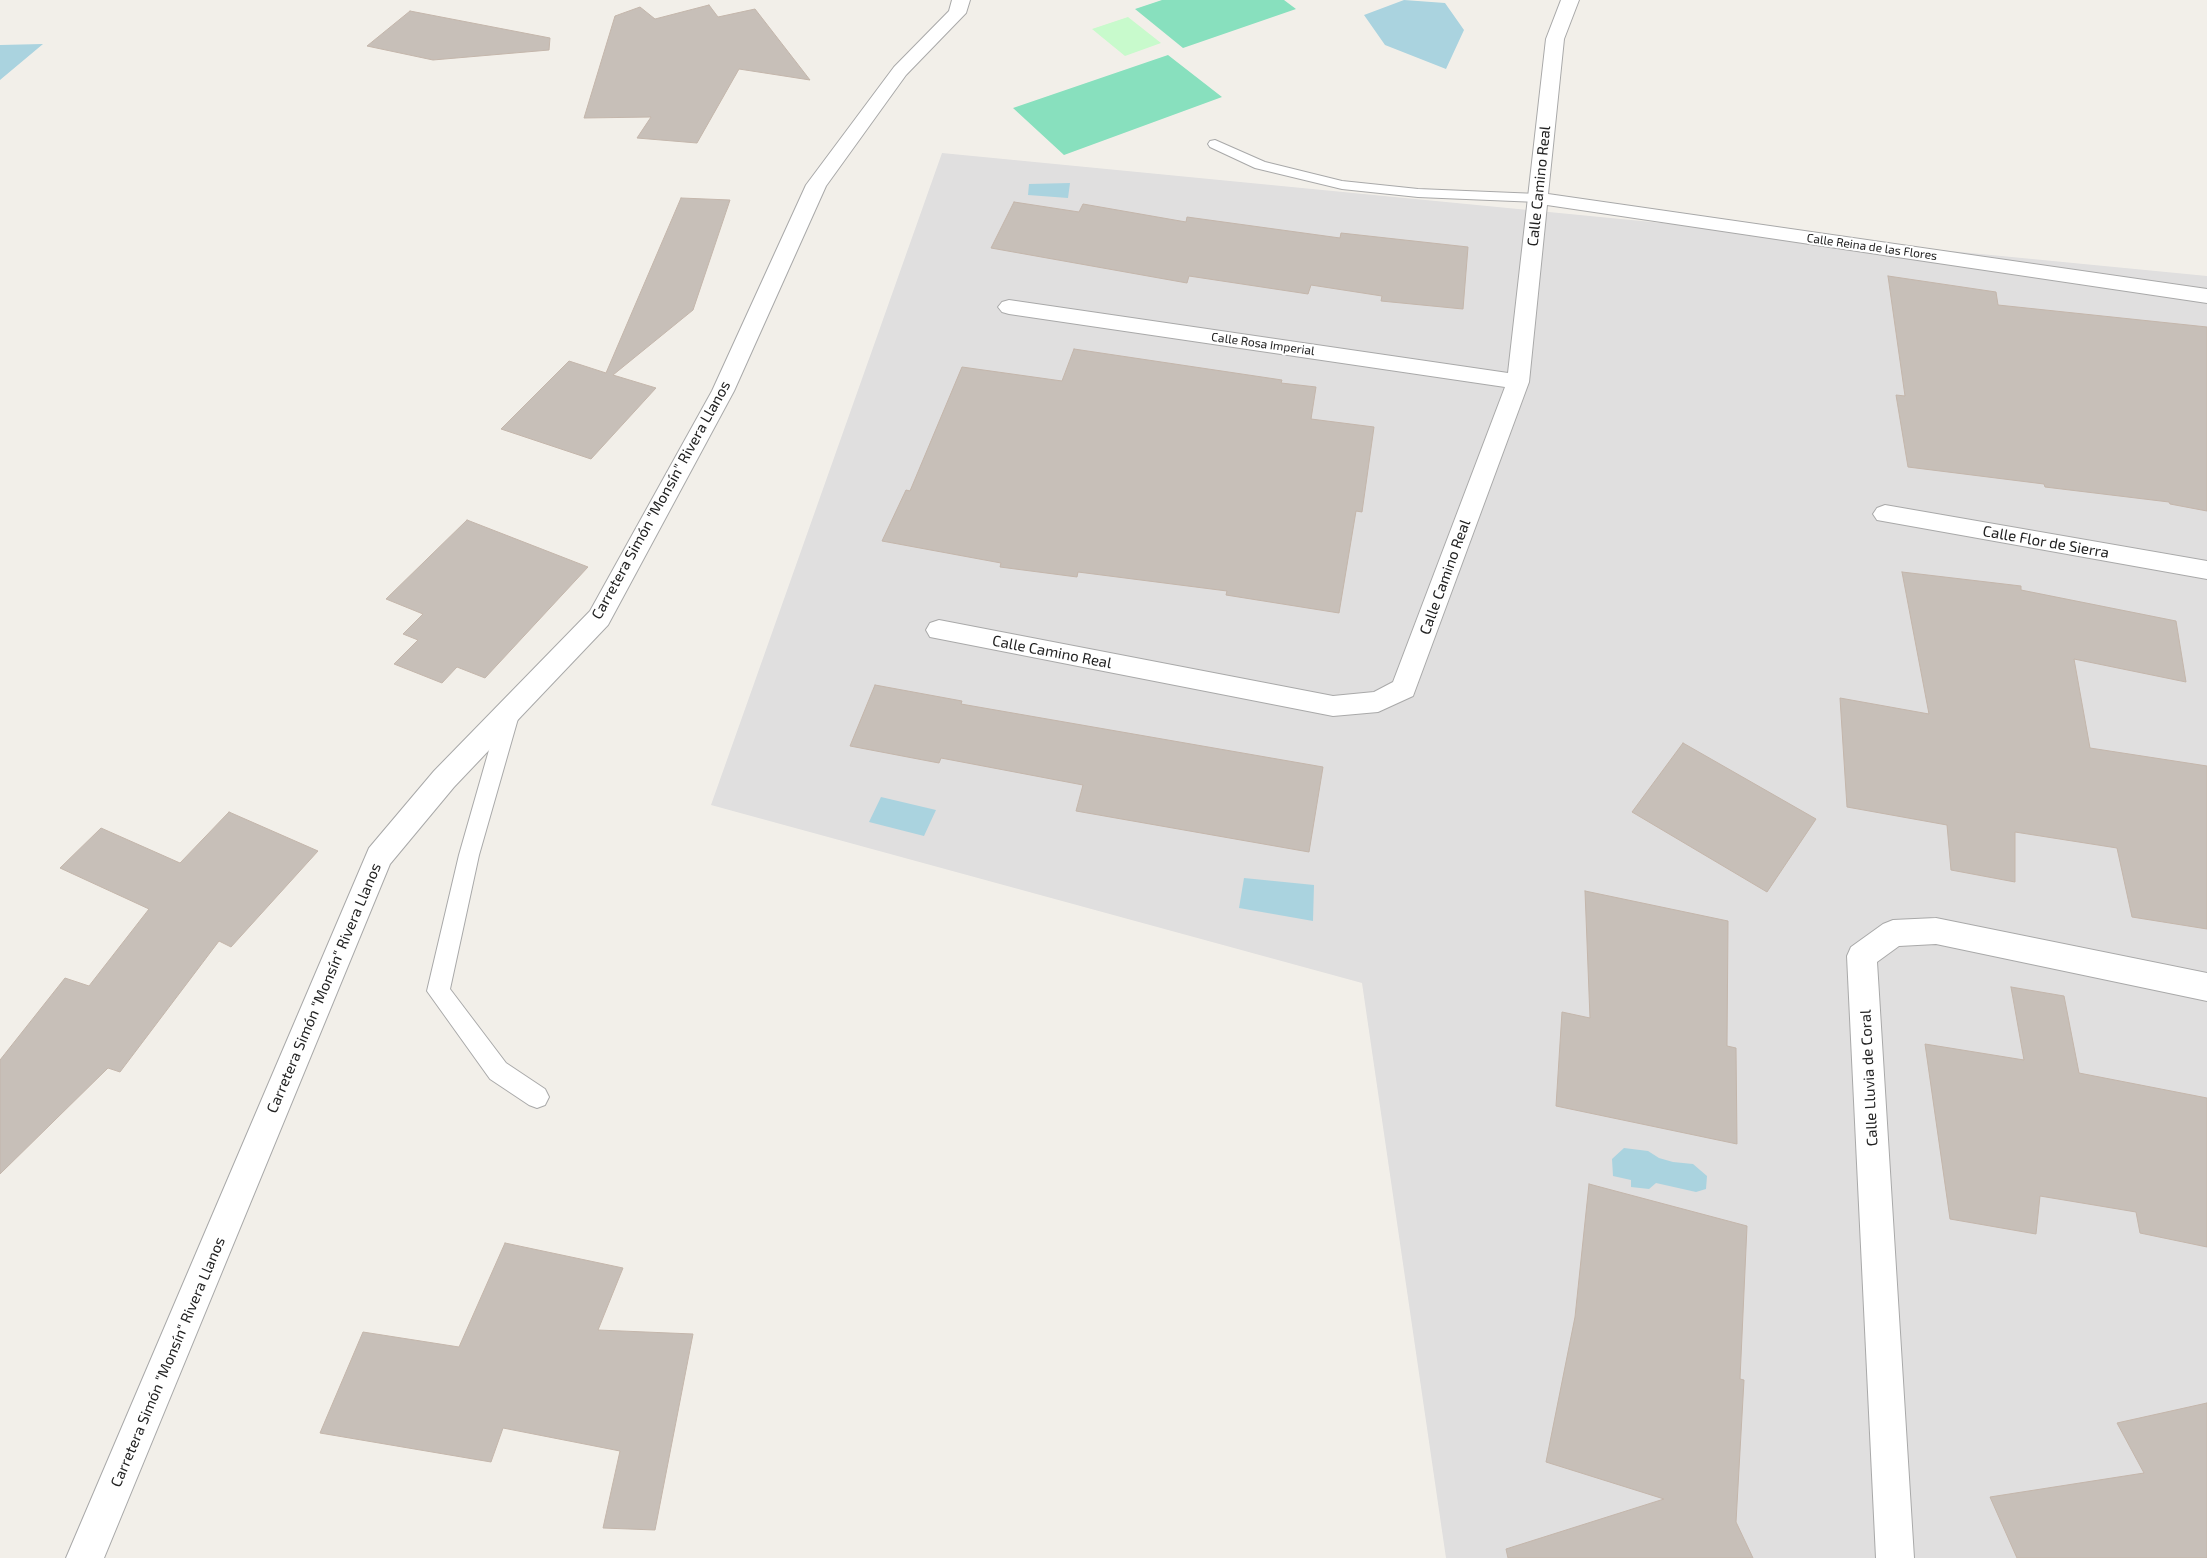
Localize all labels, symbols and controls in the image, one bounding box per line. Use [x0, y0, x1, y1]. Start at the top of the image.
street label: Calle Camino Real [1524, 125, 1554, 247]
street label: Calle Reina de las Flores [1806, 231, 1938, 263]
street label: Calle Rosa Imperial [1210, 330, 1316, 358]
street label: Carretera Simón "Monsín" Rivera Llanos [588, 378, 734, 622]
street label: Calle Camino Real [1416, 517, 1474, 637]
street label: Calle Flor de Sierra [1981, 522, 2111, 562]
street label: Calle Camino Real [991, 632, 1113, 672]
street label: Carretera Simón "Monsín" Rivera Llanos [263, 860, 385, 1116]
street label: Calle Lluvia de Coral [1856, 1009, 1882, 1147]
street label: Carretera Simón "Monsín" Rivera Llanos [107, 1234, 229, 1490]

